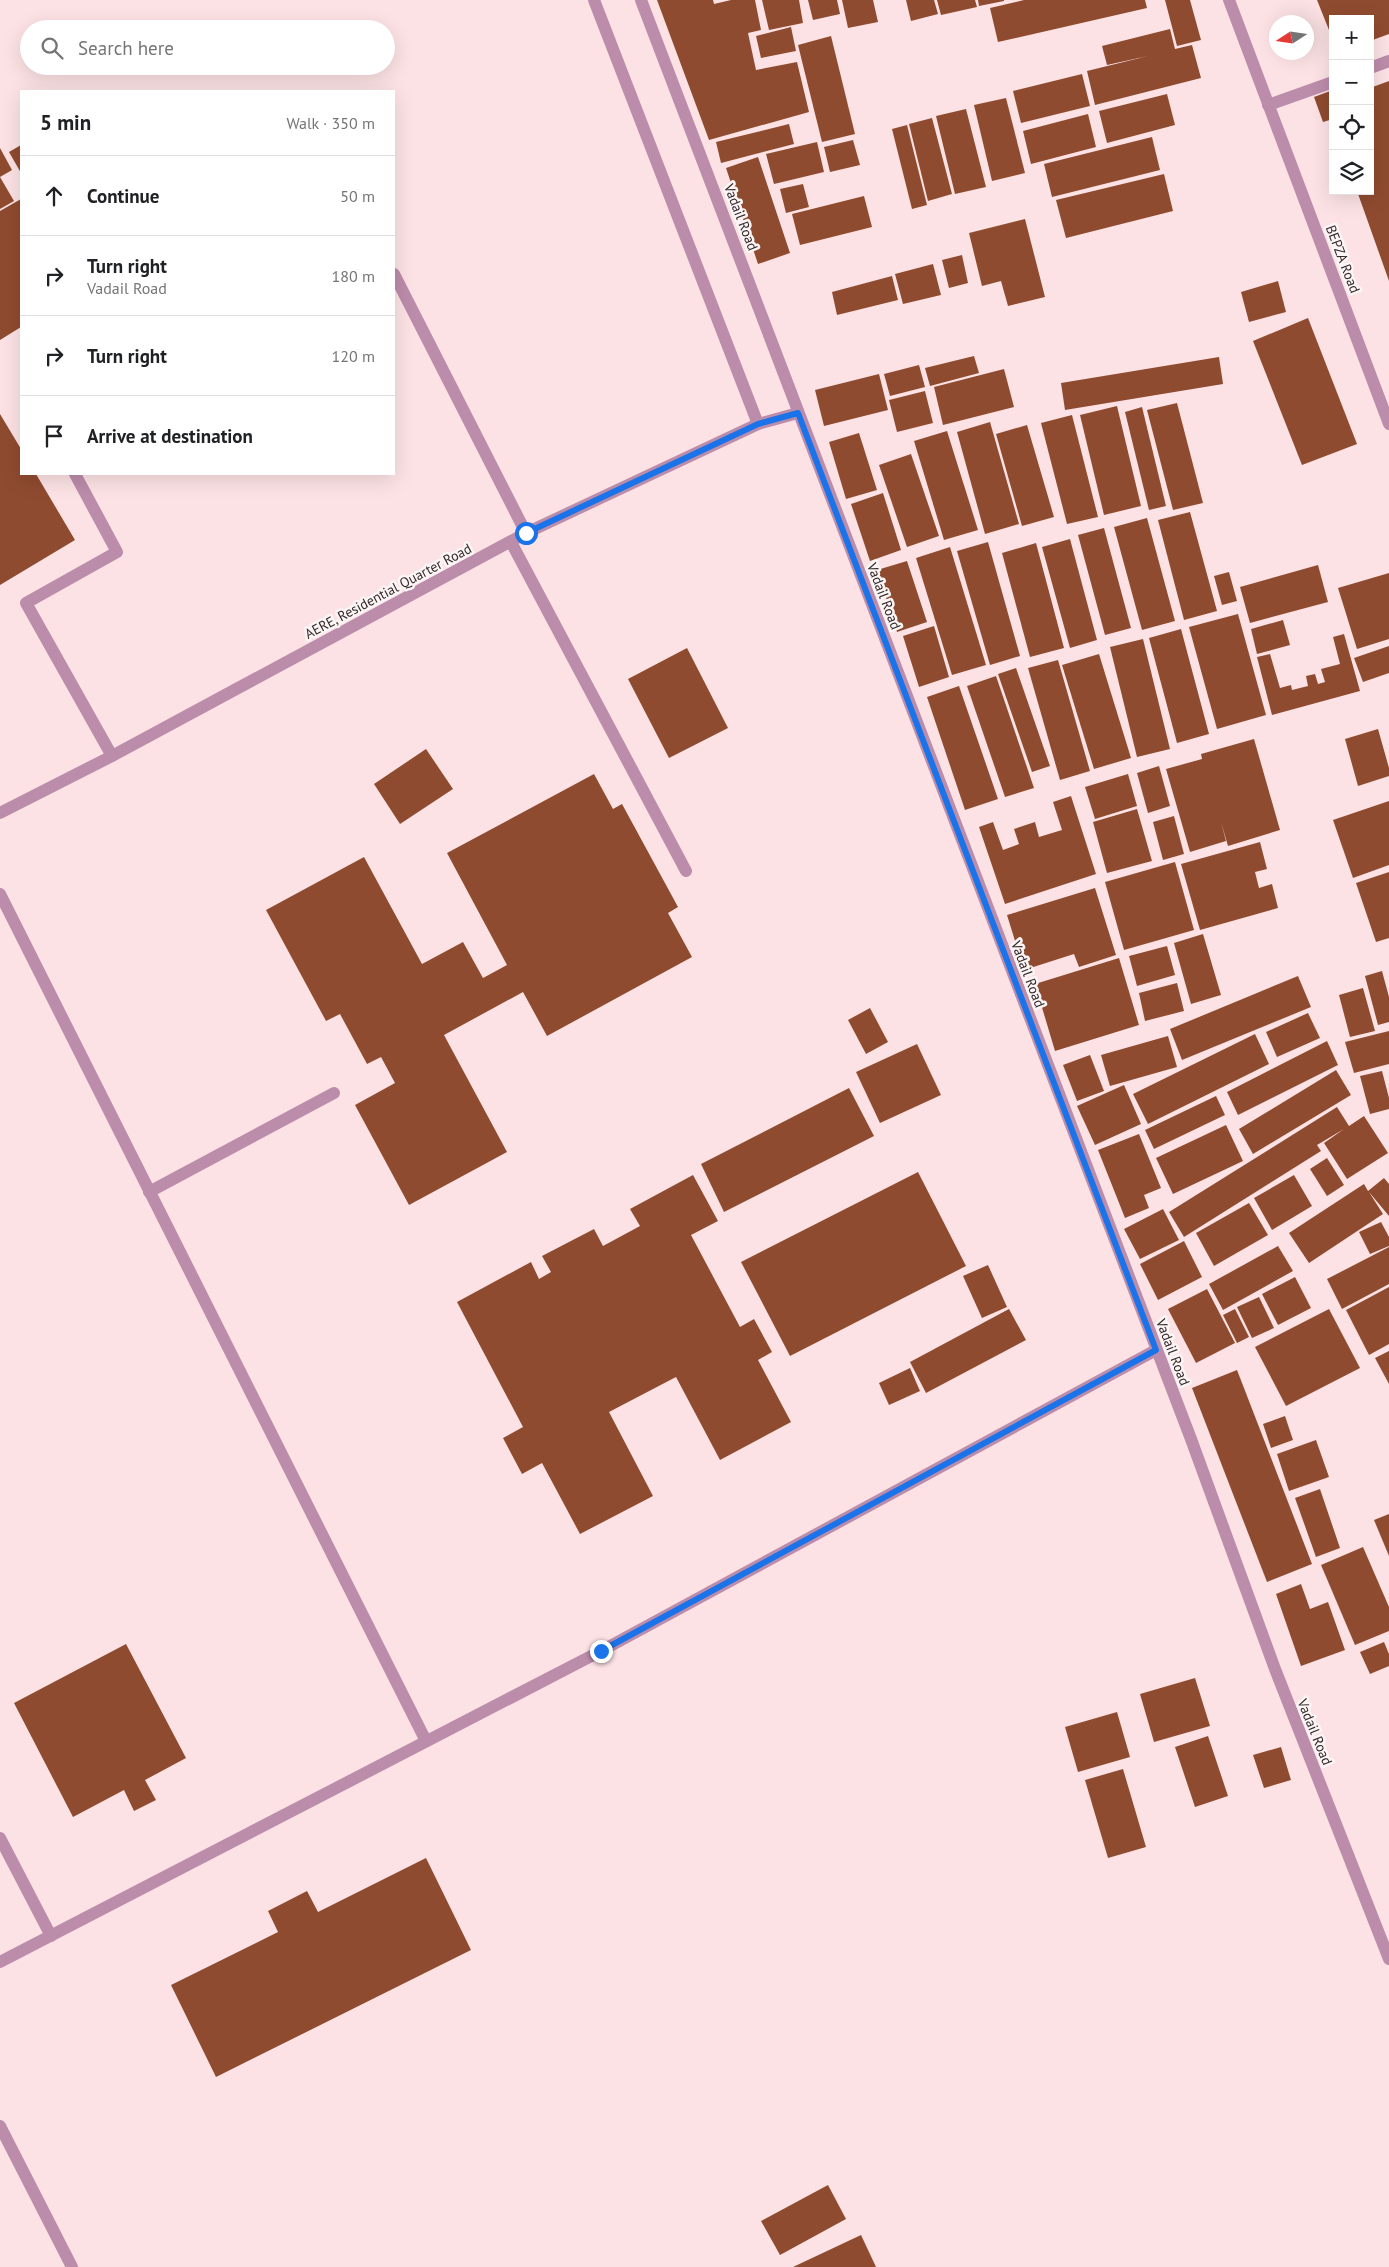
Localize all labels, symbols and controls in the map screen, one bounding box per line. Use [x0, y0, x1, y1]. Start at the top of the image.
north arrow [1269, 15, 1314, 60]
map controls [1329, 15, 1374, 195]
button: + [1329, 15, 1374, 60]
search box [20, 20, 395, 75]
icon: search [38, 34, 66, 62]
text: Search here [78, 36, 174, 60]
button: − [1329, 60, 1374, 105]
button: locate [1329, 105, 1374, 150]
text: 5 min [40, 109, 91, 136]
text: Walk · 350 m [286, 113, 375, 133]
button: layers [1329, 150, 1374, 195]
street label: Vadail Road [720, 180, 762, 253]
icon: ahead [40, 182, 68, 210]
text: Continue [87, 184, 159, 208]
text: 50 m [340, 186, 375, 206]
street label: BEPZA Road [1322, 222, 1364, 296]
text: Turn right [87, 254, 167, 278]
icon: right [40, 262, 68, 290]
text: 180 m [332, 266, 375, 286]
text: Vadail Road [87, 278, 167, 298]
icon: right [40, 342, 68, 370]
text: Turn right [87, 344, 167, 368]
text: 120 m [332, 346, 375, 366]
icon: arrive [40, 422, 68, 450]
text: Arrive at destination [87, 424, 253, 448]
route start [515, 522, 538, 545]
street label: AERE, Residential Quarter Road [301, 539, 475, 643]
street label: Vadail Road [863, 559, 905, 632]
street label: Vadail Road [1007, 937, 1049, 1010]
street label: Vadail Road [1152, 1315, 1194, 1388]
route end [590, 1640, 613, 1663]
street label: Vadail Road [1293, 1695, 1336, 1768]

